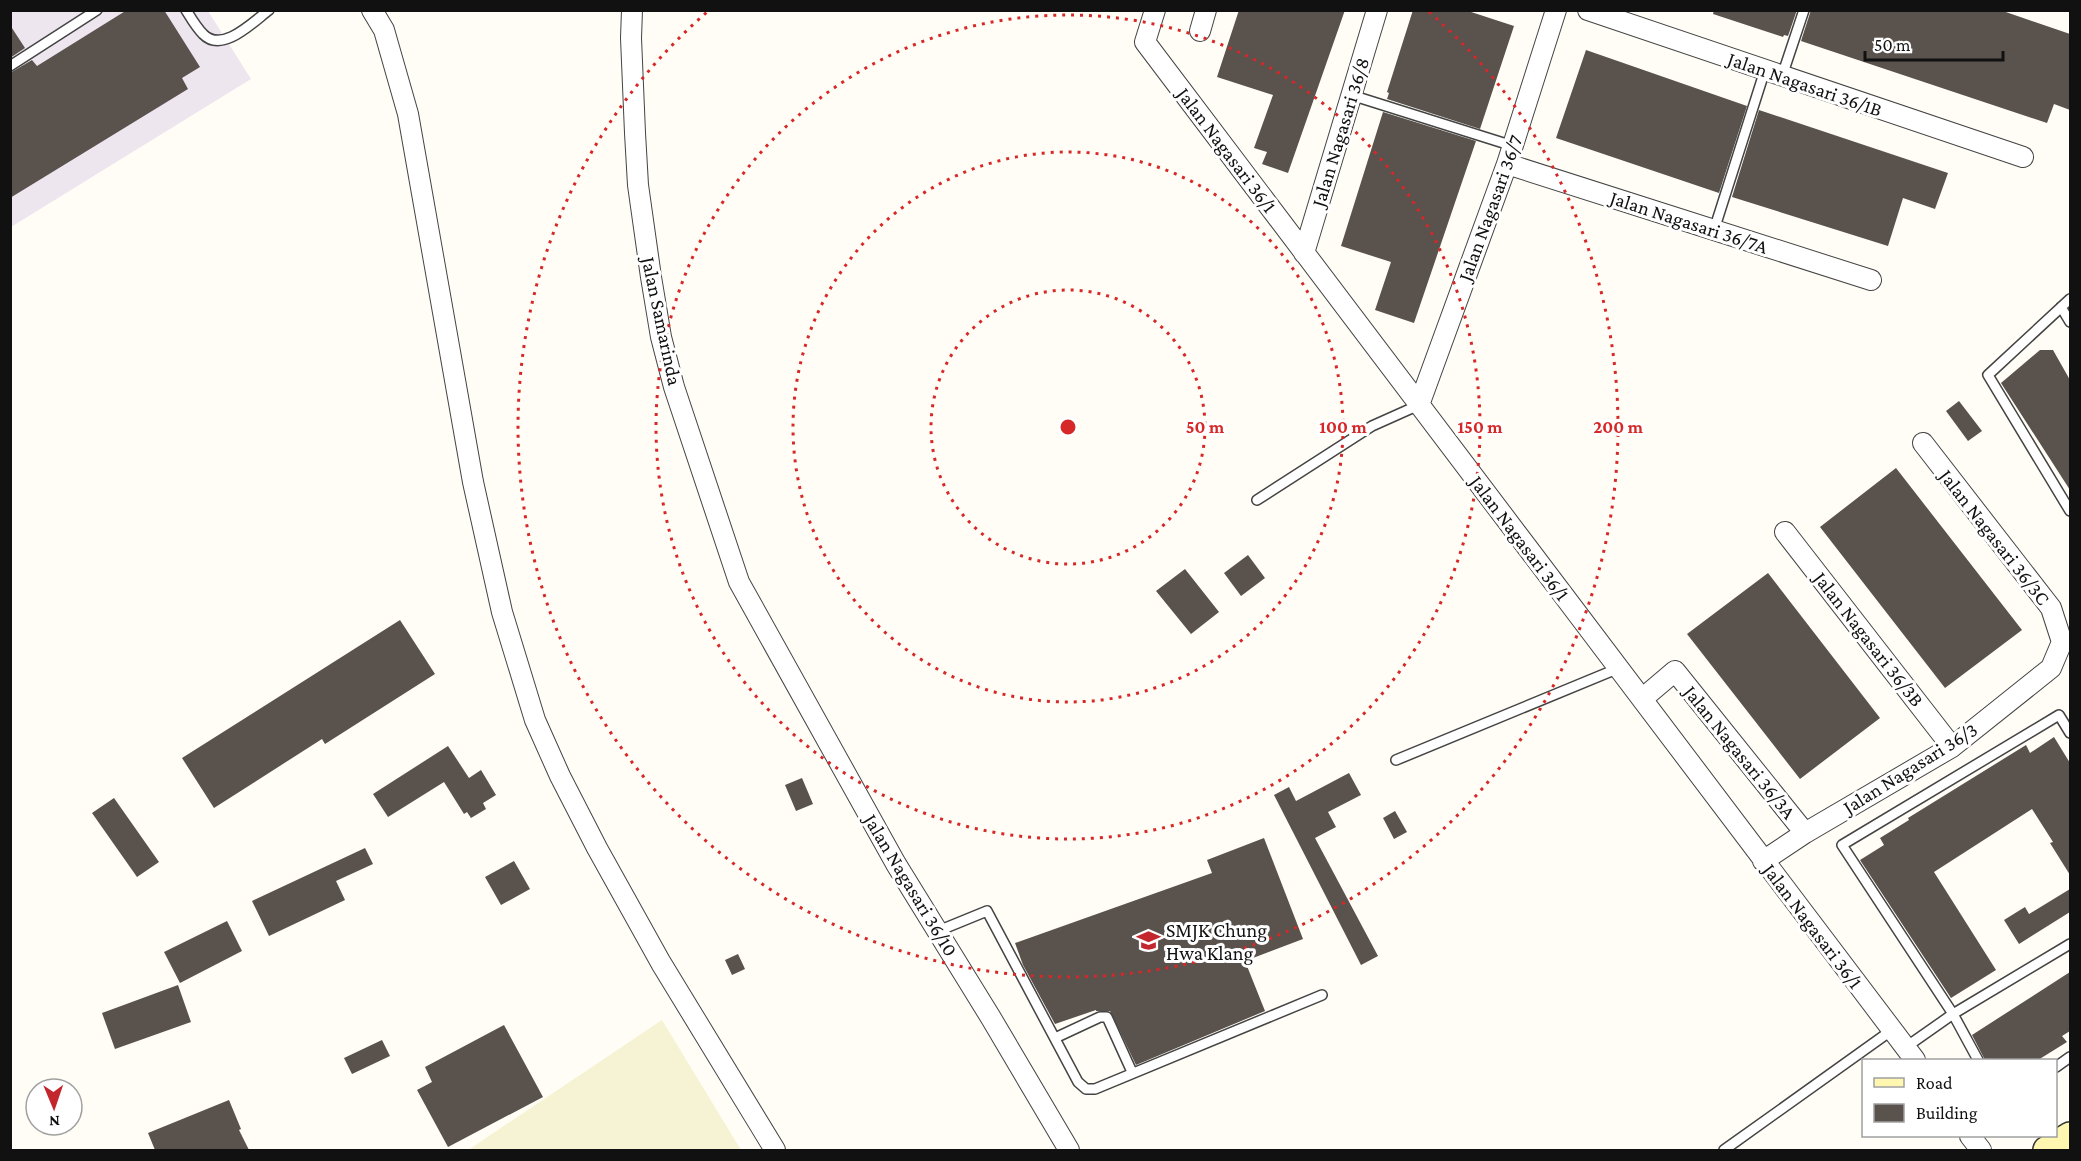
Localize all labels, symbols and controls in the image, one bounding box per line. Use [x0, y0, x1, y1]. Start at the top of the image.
scale bar [1865, 24, 2003, 62]
text: 50 m [1874, 35, 1911, 55]
street label: Jalan Nagasari 36/1B [1723, 47, 1885, 122]
street label: Jalan Nagasari 36/8 [1306, 55, 1374, 212]
street label: Jalan Nagasari 36/1 [1171, 82, 1281, 217]
street label: Jalan Nagasari 36/7 [1453, 132, 1528, 286]
street label: Jalan Nagasari 36/7A [1605, 186, 1771, 259]
street label: Jalan Samarinda [636, 253, 686, 388]
centre of rings [1058, 417, 1078, 437]
text: 50 m [1186, 417, 1225, 437]
text: 100 m [1319, 417, 1367, 437]
text: 150 m [1457, 417, 1503, 437]
text: 200 m [1593, 417, 1644, 437]
street label: Jalan Nagasari 36/3C [1933, 463, 2055, 610]
street label: Jalan Nagasari 36/1 [1464, 470, 1574, 605]
street label: Jalan Nagasari 36/3B [1808, 566, 1928, 711]
street label: Jalan Nagasari 36/3A [1678, 679, 1801, 824]
street label: Jalan Nagasari 36/3 [1837, 718, 1982, 820]
street label: Jalan Nagasari 36/10 [858, 808, 962, 961]
street label: Jalan Nagasari 36/1 [1757, 858, 1867, 993]
place label: SMJK Chung Hwa Klang [1166, 919, 1267, 965]
school or university icon: SMJK Chung Hwa Klang [1135, 928, 1161, 954]
legend [1862, 1059, 2057, 1137]
text: Road [1916, 1073, 1953, 1093]
north arrow [24, 1077, 84, 1137]
text: Building [1916, 1103, 1978, 1123]
text: N [49, 1113, 60, 1130]

